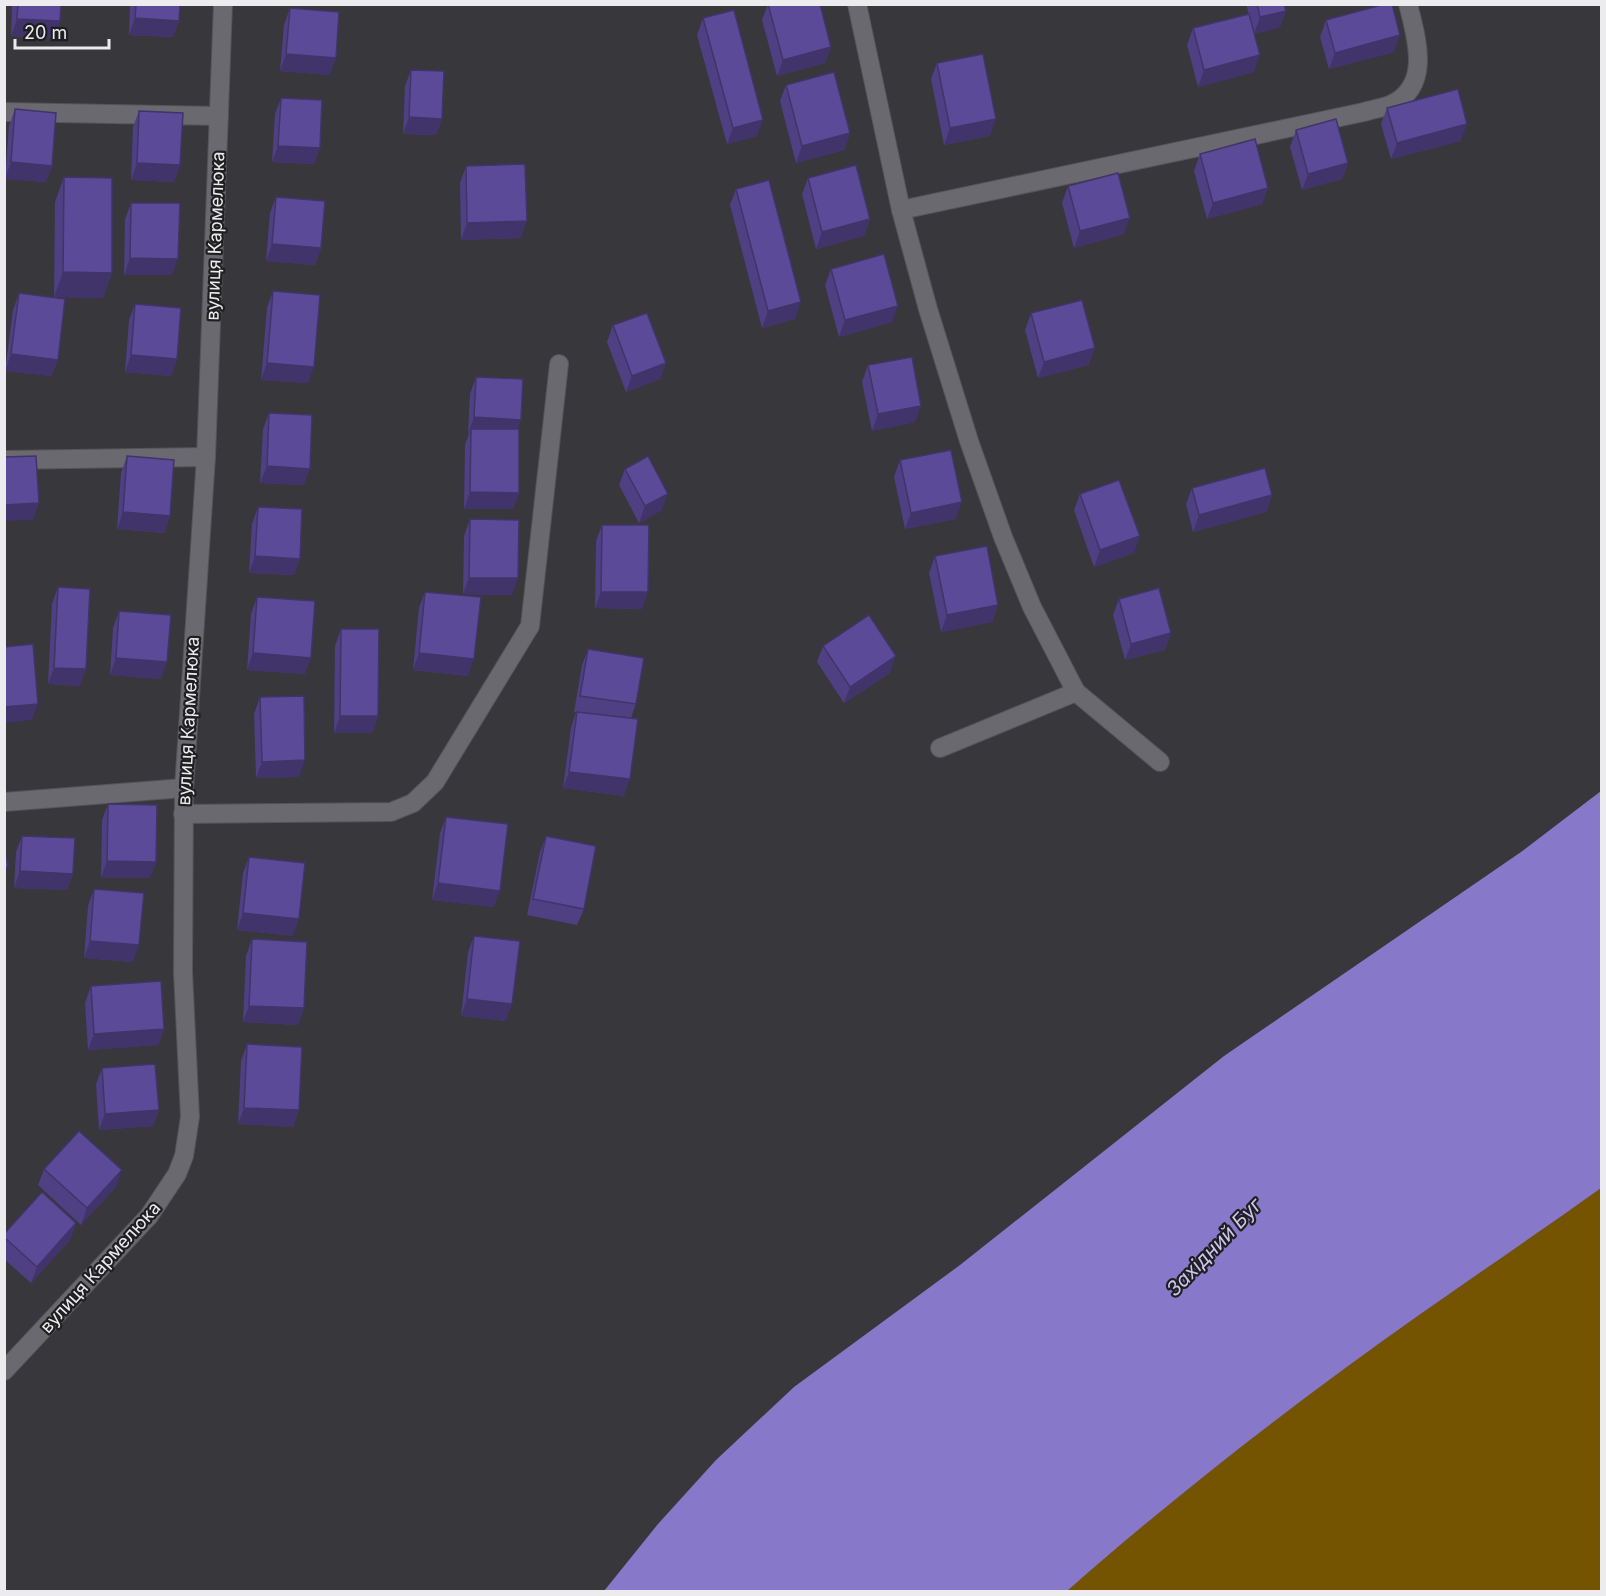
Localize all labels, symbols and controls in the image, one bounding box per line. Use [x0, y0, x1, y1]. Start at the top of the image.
scale bar [15, 12, 110, 50]
text: 20 m [24, 22, 67, 43]
street label: вулиця Кармелюка [202, 151, 228, 321]
street label: вулиця Кармелюка [173, 636, 203, 806]
water label: Західний Буг [1161, 1192, 1268, 1301]
street label: вулиця Кармелюка [36, 1197, 164, 1337]

